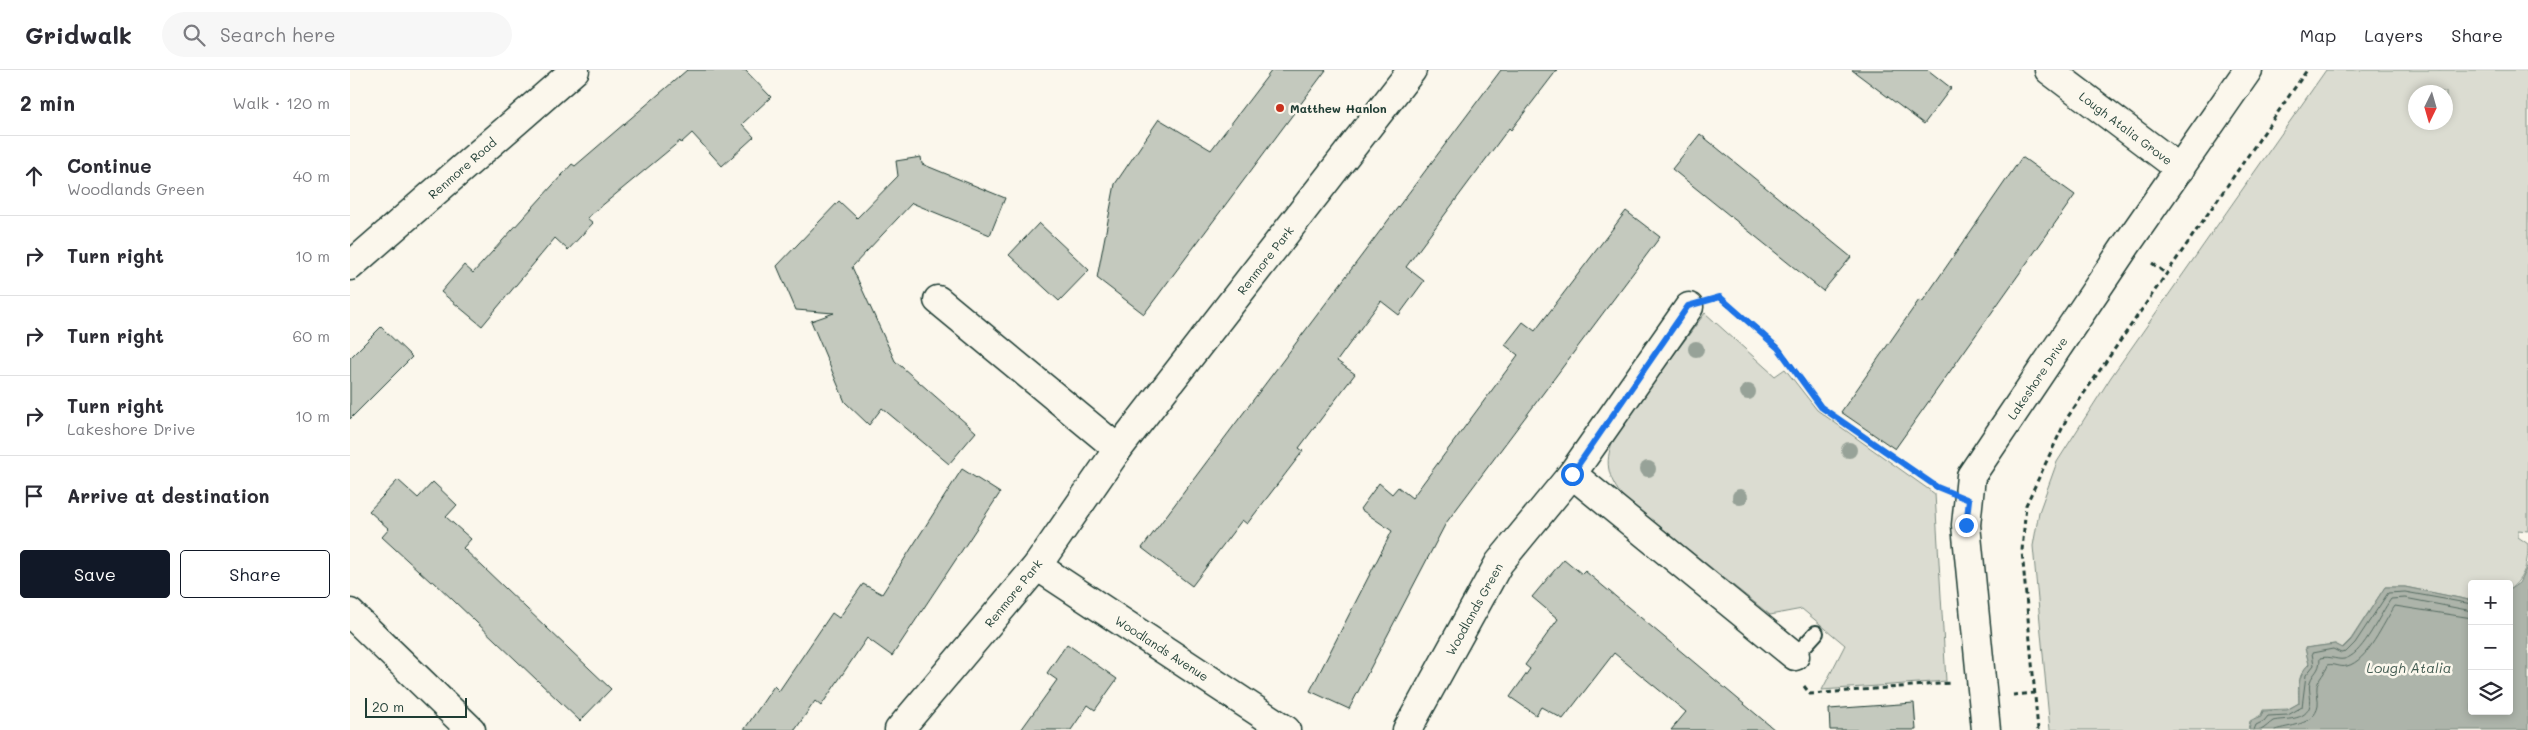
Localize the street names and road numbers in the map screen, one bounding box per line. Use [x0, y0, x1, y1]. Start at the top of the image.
street label: Lough Atalia Grove [2076, 88, 2176, 168]
street label: Renmore Road [424, 134, 500, 202]
street label: Renmore Park [1233, 222, 1297, 298]
street label: Lakeshore Drive [2003, 334, 2071, 422]
street label: Renmore Park [981, 556, 1045, 630]
street label: Woodlands Green [1442, 560, 1506, 658]
street label: Woodlands Avenue [1112, 612, 1212, 684]

